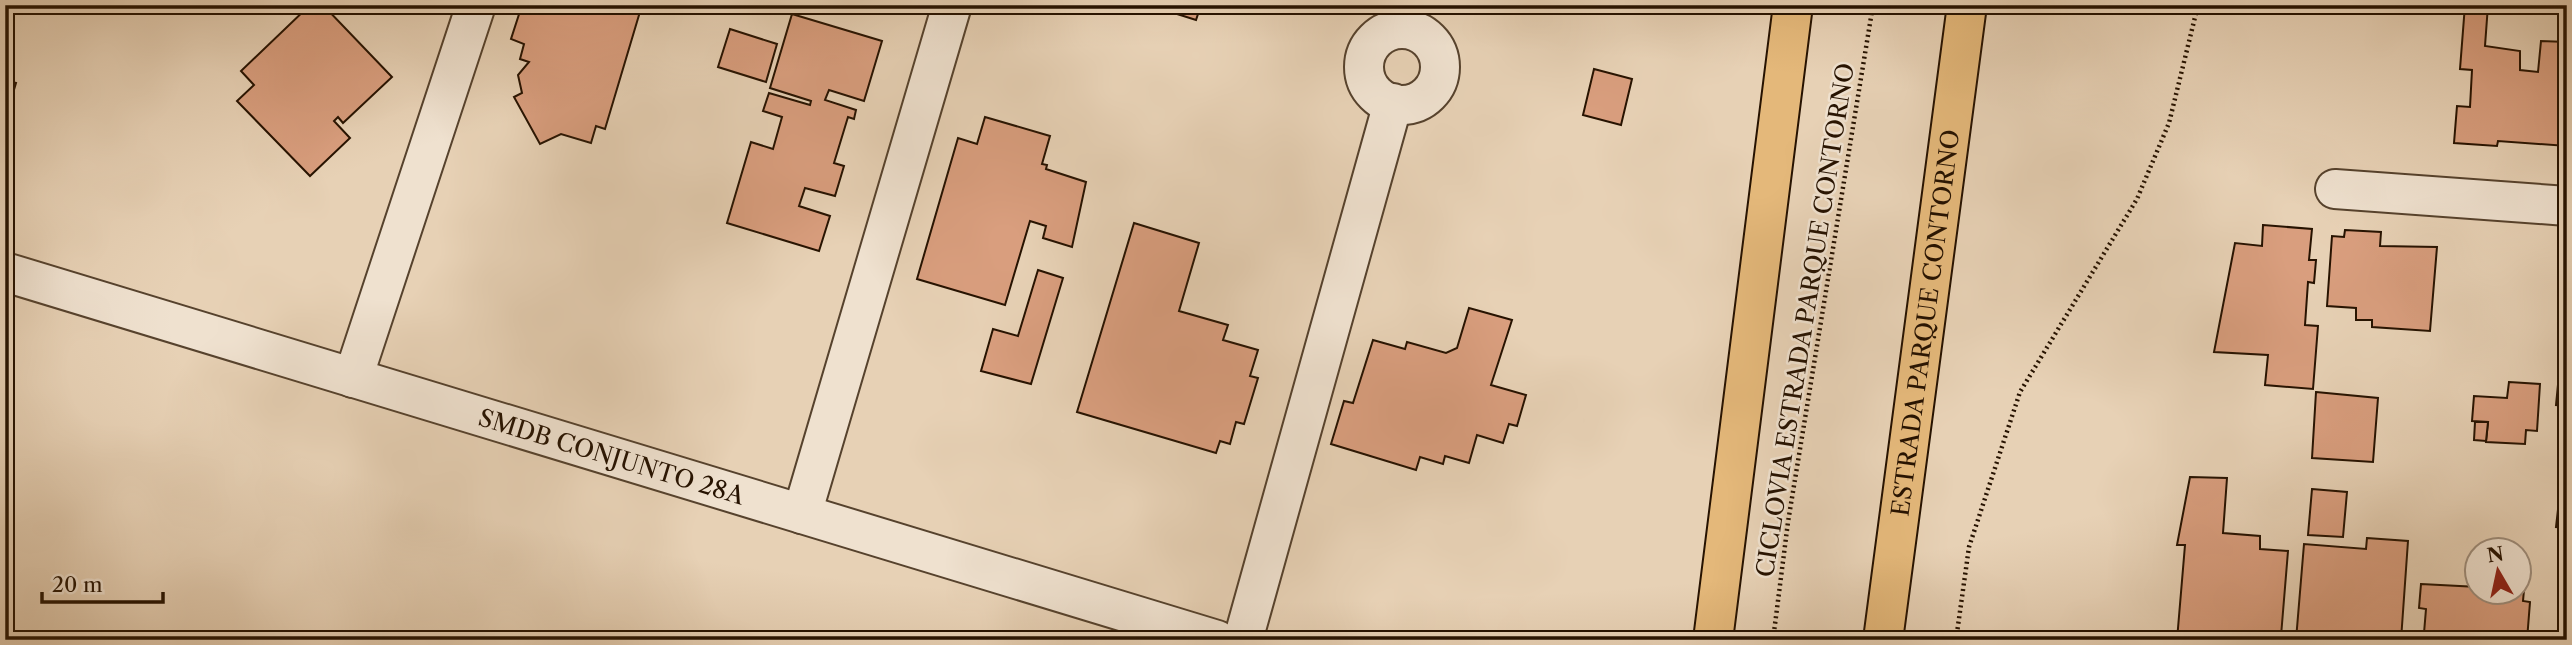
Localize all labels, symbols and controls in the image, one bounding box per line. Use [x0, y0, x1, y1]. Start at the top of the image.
street label: CICLOVIA ESTRADA PARQUE CONTORNO [1750, 61, 1860, 579]
street label: ESTRADA PARQUE CONTORNO [1885, 128, 1965, 518]
street label: SMDB CONJUNTO 28A [475, 402, 749, 511]
north arrow [2464, 536, 2534, 606]
text: N [2485, 542, 2505, 567]
scale bar [42, 561, 163, 605]
text: 20 m [52, 572, 103, 597]

